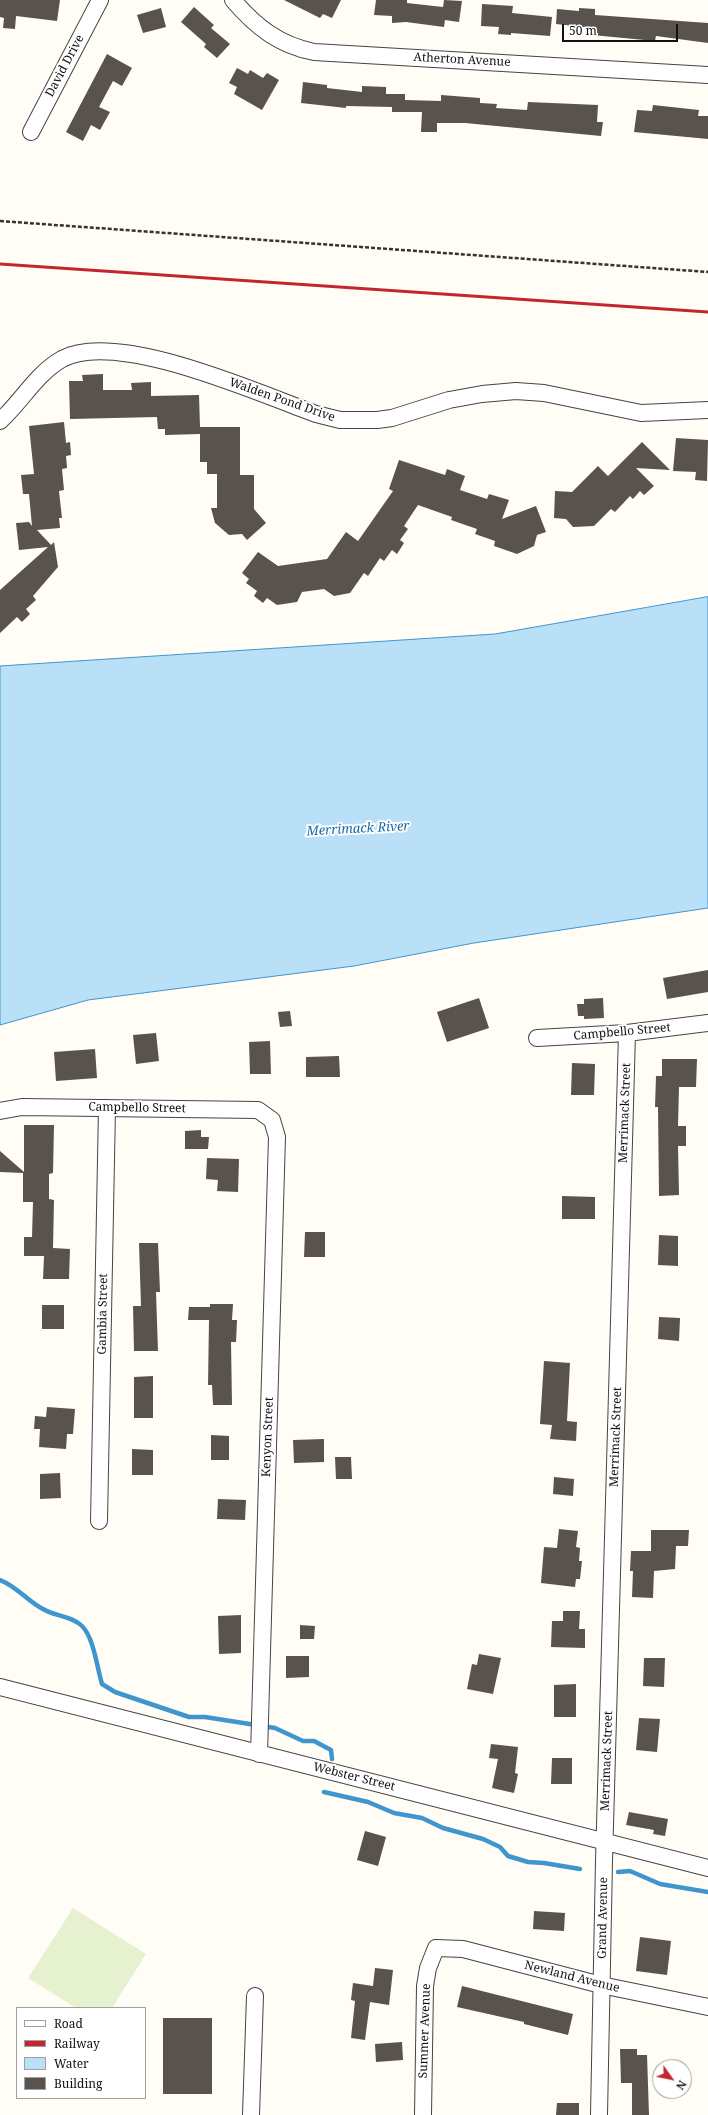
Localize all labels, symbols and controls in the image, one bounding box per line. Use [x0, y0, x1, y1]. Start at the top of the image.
scale bar [564, 16, 680, 42]
text: 50 m [569, 22, 597, 39]
street label: David Drive [43, 32, 87, 100]
street label: Atherton Avenue [413, 50, 511, 70]
street label: Walden Pond Drive [227, 375, 337, 425]
water label: Merrimack River [306, 819, 410, 839]
street label: Campbello Street [573, 1021, 671, 1043]
street label: Merrimack Street [616, 1063, 634, 1163]
street label: Campbello Street [88, 1100, 186, 1116]
street label: Gambia Street [95, 1273, 111, 1355]
street label: Merrimack Street [607, 1387, 625, 1487]
street label: Kenyon Street [259, 1397, 277, 1477]
street label: Merrimack Street [598, 1711, 616, 1811]
street label: Webster Street [312, 1760, 396, 1794]
street label: Grand Avenue [595, 1877, 611, 1959]
street label: Newland Avenue [523, 1958, 621, 1996]
street label: Summer Avenue [416, 1983, 434, 2079]
legend [16, 2007, 146, 2099]
text: Road [54, 2015, 83, 2032]
text: Railway [54, 2035, 100, 2052]
text: Water [54, 2055, 89, 2072]
north arrow [652, 2059, 692, 2099]
text: Building [54, 2075, 102, 2092]
text: N [673, 2078, 690, 2093]

